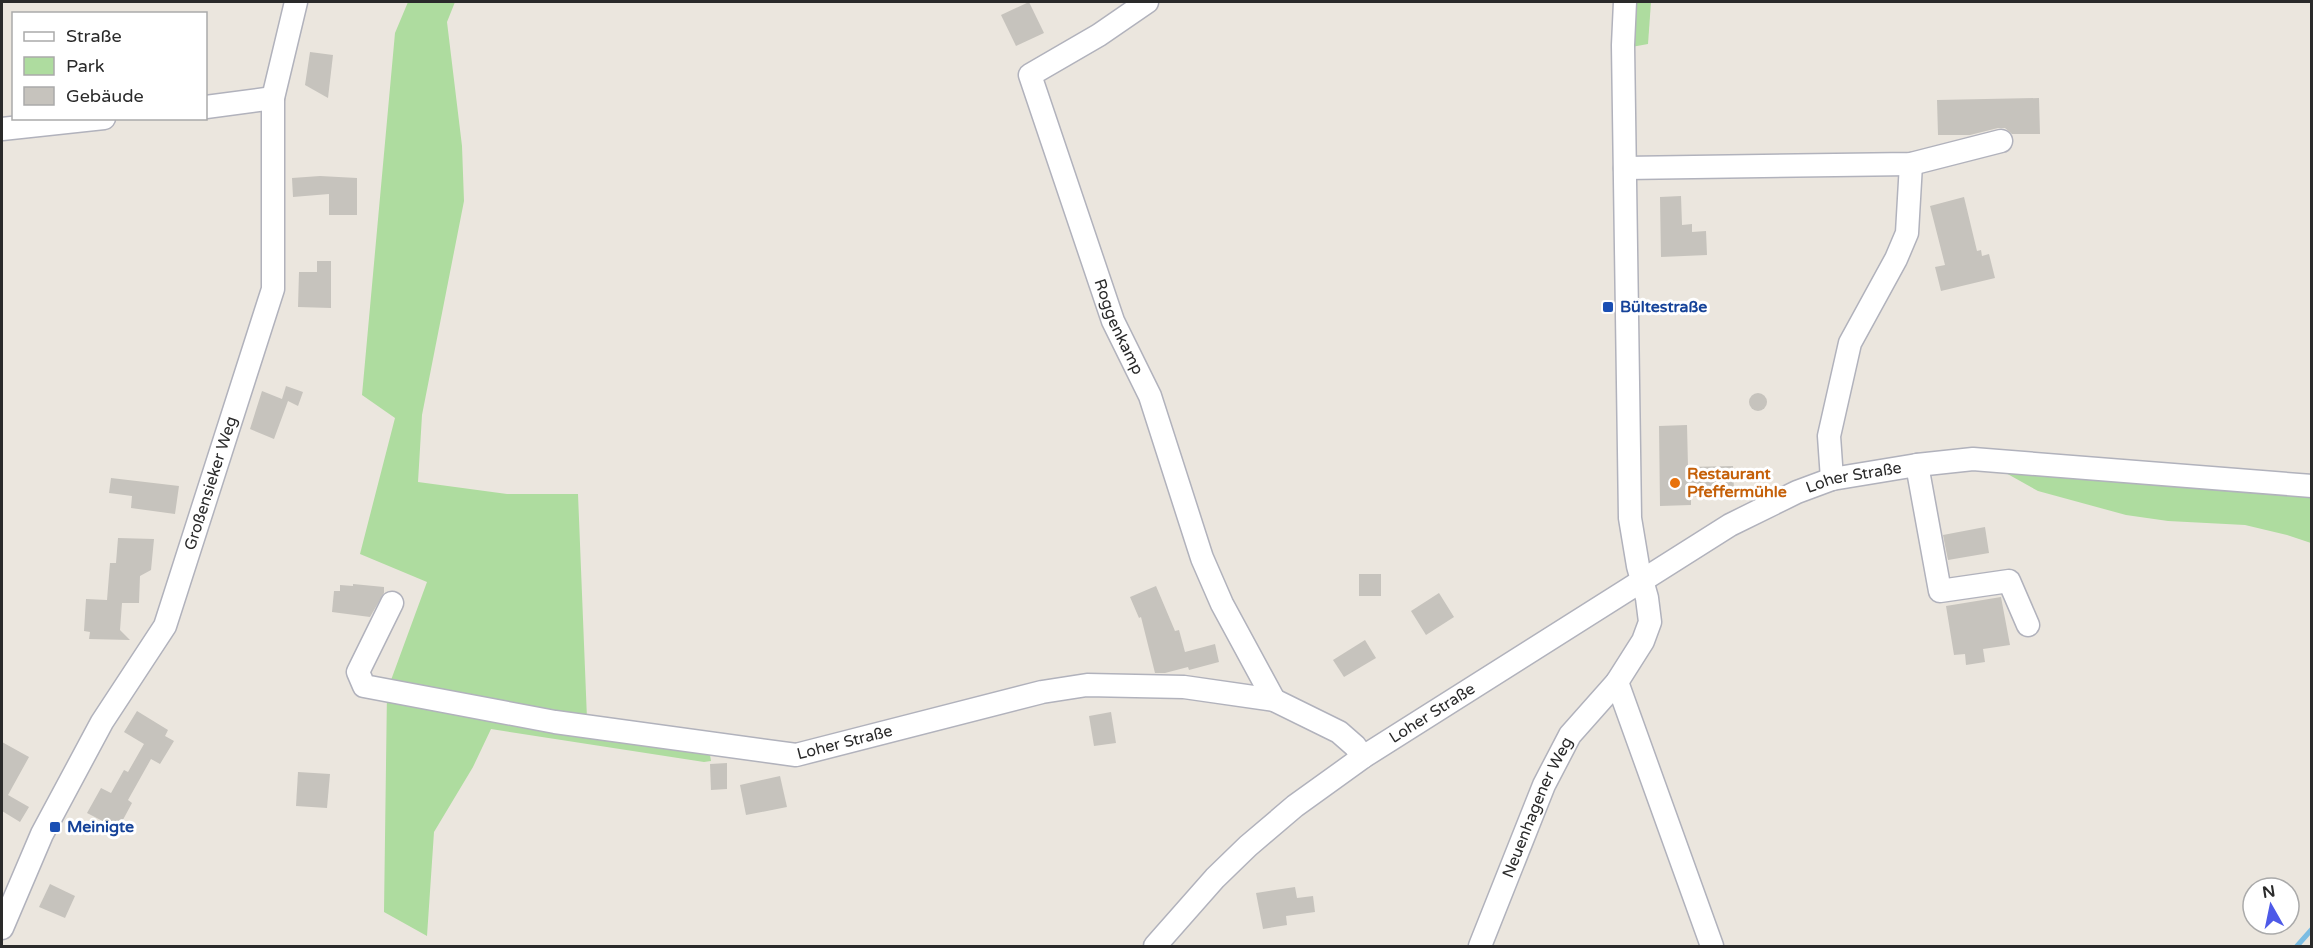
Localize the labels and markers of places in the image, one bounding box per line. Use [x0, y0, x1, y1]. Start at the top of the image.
place label: Bültestraße [1620, 297, 1707, 317]
marker: Bültestraße [1601, 300, 1615, 314]
place label: Restaurant Pfeffermühle [1687, 464, 1787, 502]
marker: Restaurant Pfeffermühle [1668, 476, 1682, 490]
place label: Meinigte [67, 817, 134, 837]
marker: Meinigte [48, 820, 62, 834]

